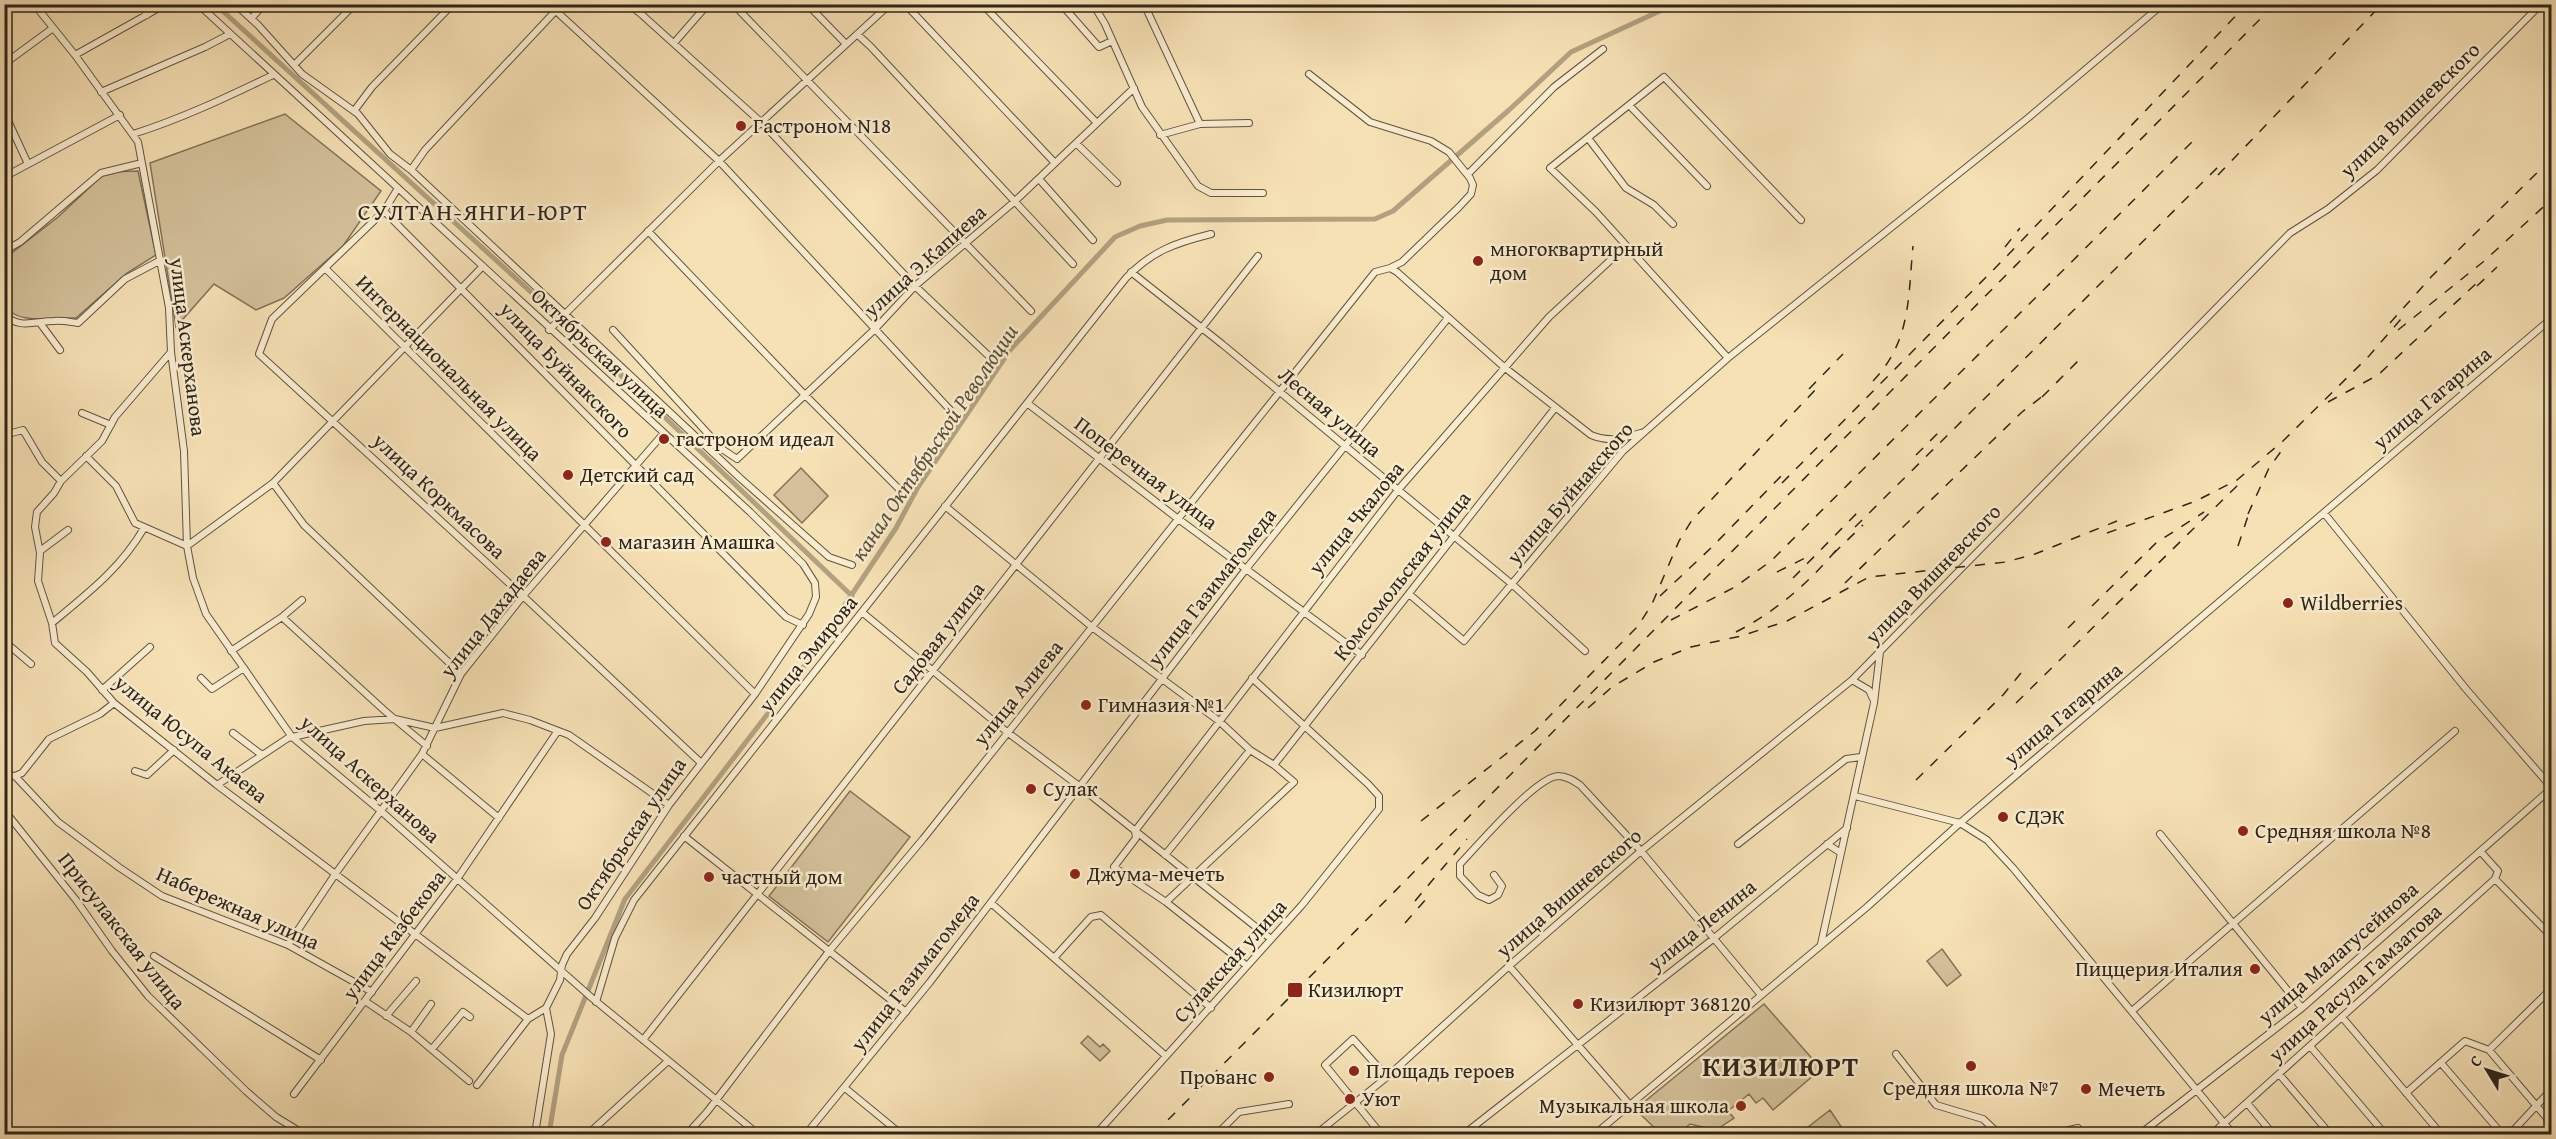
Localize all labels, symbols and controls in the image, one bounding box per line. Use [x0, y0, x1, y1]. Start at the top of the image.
street label: улица Вишневского [2332, 34, 2487, 186]
place label: Гастроном N18 [753, 110, 891, 141]
marker: Гастроном N18 [734, 119, 748, 133]
district label: СУЛТАН-ЯНГИ-ЮРТ [358, 194, 588, 229]
street label: улица Э.Капиева [856, 197, 993, 325]
place label: многоквартирный дом [1490, 233, 1663, 288]
marker: многоквартирный дом [1471, 254, 1485, 268]
street label: улица Аскерханова [162, 255, 215, 438]
street label: Интернациональная улица [349, 267, 550, 468]
street label: Октябрьская улица [524, 280, 676, 425]
street label: улица Буйнакского [492, 293, 640, 445]
water label: канал Октябрьской Революции [843, 317, 1025, 567]
street label: улица Гагарина [2365, 339, 2498, 457]
street label: Лесная улица [1272, 359, 1389, 464]
street label: Поперечная улица [1068, 408, 1225, 537]
street label: улица Буйнакского [1498, 415, 1640, 572]
place label: гастроном идеал [676, 423, 835, 454]
street label: улица Коркмасова [365, 425, 513, 566]
marker: гастроном идеал [657, 432, 671, 446]
street label: улица Чкалова [1300, 454, 1411, 582]
place label: Детский сад [579, 459, 695, 490]
marker: Детский сад [561, 468, 575, 482]
street label: Комсомольская улица [1325, 484, 1478, 667]
street label: улица Вишневского [1857, 497, 2008, 651]
street label: улица Газимагомеда [1139, 501, 1284, 673]
place label: магазин Амашка [618, 526, 775, 557]
marker: магазин Амашка [599, 535, 613, 549]
street label: улица Дахадаева [431, 541, 553, 685]
street label: Садовая улица [884, 575, 992, 701]
place label: Wildberries [2300, 587, 2403, 618]
street label: улица Эмирова [750, 588, 865, 720]
marker: Wildberries [2281, 596, 2295, 610]
street label: улица Алиева [965, 633, 1070, 753]
street label: улица Гагарина [1996, 655, 2129, 773]
street label: улица Юсупа Акаева [107, 666, 275, 810]
place label: Гимназия №1 [1098, 689, 1225, 720]
marker: Гимназия №1 [1079, 698, 1093, 712]
street label: улица Аскерханова [293, 706, 447, 850]
street label: Октябрьская улица [568, 751, 693, 916]
place label: Сулак [1043, 773, 1098, 804]
marker: Сулак [1024, 782, 1038, 796]
place label: СДЭК [2015, 801, 2065, 832]
marker: СДЭК [1996, 810, 2010, 824]
place label: Средняя школа №8 [2255, 815, 2431, 846]
street label: улица Вишневского [1488, 820, 1648, 965]
marker: Средняя школа №8 [2236, 824, 2250, 838]
street label: Присулакская улица [51, 845, 194, 1016]
street label: Набережная улица [152, 858, 325, 957]
place label: Джума-мечеть [1086, 858, 1225, 889]
place label: частный дом [721, 861, 843, 892]
street label: улица Казбекова [334, 863, 453, 1007]
marker: Джума-мечеть [1068, 867, 1082, 881]
marker: частный дом [702, 870, 716, 884]
street label: улица Ленина [1640, 871, 1762, 979]
street label: улица Малагусейнова [2250, 874, 2425, 1032]
street label: улица Газимагомеда [842, 886, 987, 1058]
street label: Сулакская улица [1166, 892, 1294, 1029]
street label: улица Расула Гамзатова [2260, 896, 2448, 1070]
place label: Пиццерия Италия [2075, 953, 2243, 984]
marker: Пиццерия Италия [2248, 962, 2262, 976]
place label: Кизилюрт [1308, 974, 1403, 1005]
marker: Кизилюрт [1286, 981, 1304, 999]
place label: Кизилюрт 368120 [1590, 988, 1751, 1019]
marker: Кизилюрт 368120 [1571, 997, 1585, 1011]
north arrow [2457, 1040, 2517, 1100]
district label: КИЗИЛЮРТ [1702, 1046, 1860, 1086]
text: С [2463, 1050, 2487, 1072]
place label: Площадь героев [1366, 1055, 1515, 1086]
marker: Средняя школа №7 [1964, 1059, 1978, 1073]
place label: Прованс [1180, 1061, 1257, 1092]
marker: Площадь героев [1347, 1064, 1361, 1078]
marker: Прованс [1262, 1070, 1276, 1084]
place label: Средняя школа №7 [1883, 1072, 2059, 1103]
place label: Мечеть [2098, 1073, 2166, 1104]
marker: Мечеть [2079, 1082, 2093, 1096]
place label: Уют [1362, 1083, 1400, 1114]
place label: Музыкальная школа [1539, 1090, 1729, 1121]
marker: Уют [1343, 1092, 1357, 1106]
marker: Музыкальная школа [1734, 1099, 1748, 1113]

